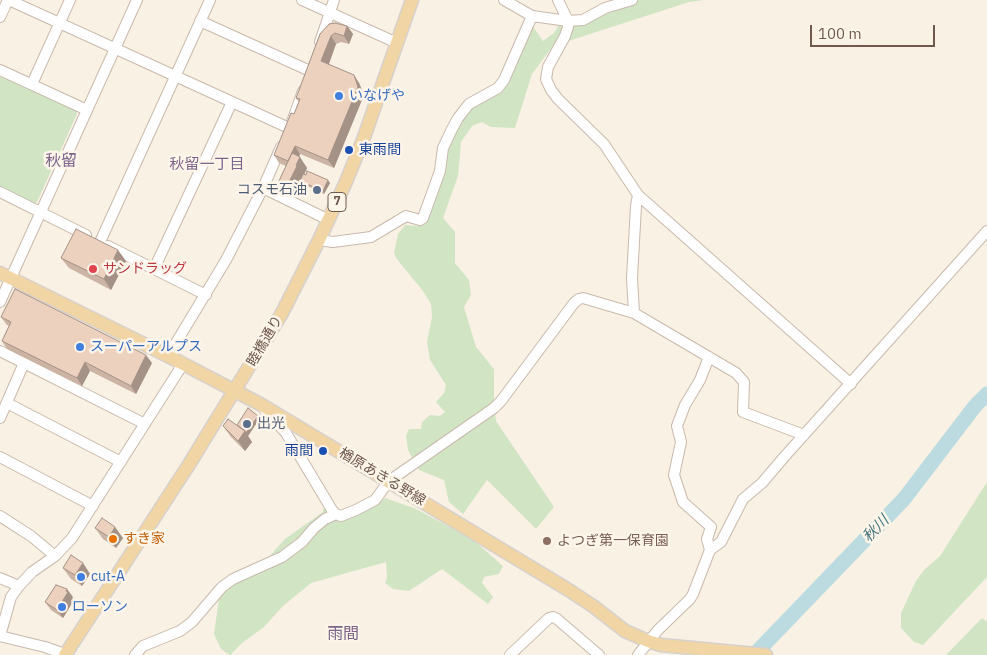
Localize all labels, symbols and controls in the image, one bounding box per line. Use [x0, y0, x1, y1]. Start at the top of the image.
scale bar [812, 15, 937, 47]
text: 100 m [818, 24, 862, 43]
place label: いなげや [349, 88, 405, 104]
marker: いなげや [333, 90, 345, 102]
place label: 東雨間 [359, 142, 401, 158]
marker: 東雨間 [343, 144, 355, 156]
district label: 秋留 [45, 151, 77, 171]
district label: 秋留一丁目 [170, 156, 244, 174]
place label: コスモ石油 [237, 182, 307, 198]
marker: コスモ石油 [311, 184, 323, 196]
road number: 7 [328, 192, 346, 212]
place label: サンドラッグ [103, 261, 187, 277]
marker: サンドラッグ [87, 263, 99, 275]
street label: 睦橋通り [244, 313, 286, 369]
place label: スーパーアルプス [90, 339, 202, 355]
marker: スーパーアルプス [74, 341, 86, 353]
place label: 出光 [257, 416, 285, 432]
marker: 出光 [241, 418, 253, 430]
place label: 雨間 [285, 443, 313, 459]
marker: 雨間 [317, 445, 329, 457]
street label: 楢原あきる野線 [336, 445, 428, 509]
water label: 秋川 [859, 512, 893, 546]
place label: すき家 [123, 531, 165, 547]
marker: すき家 [107, 533, 119, 545]
place label: よつぎ第一保育園 [557, 533, 669, 549]
marker: よつぎ第一保育園 [541, 535, 553, 547]
place label: cut-A [91, 569, 125, 585]
marker: cut-A [75, 571, 87, 583]
place label: ローソン [72, 599, 128, 615]
marker: ローソン [56, 601, 68, 613]
district label: 雨間 [327, 624, 359, 644]

